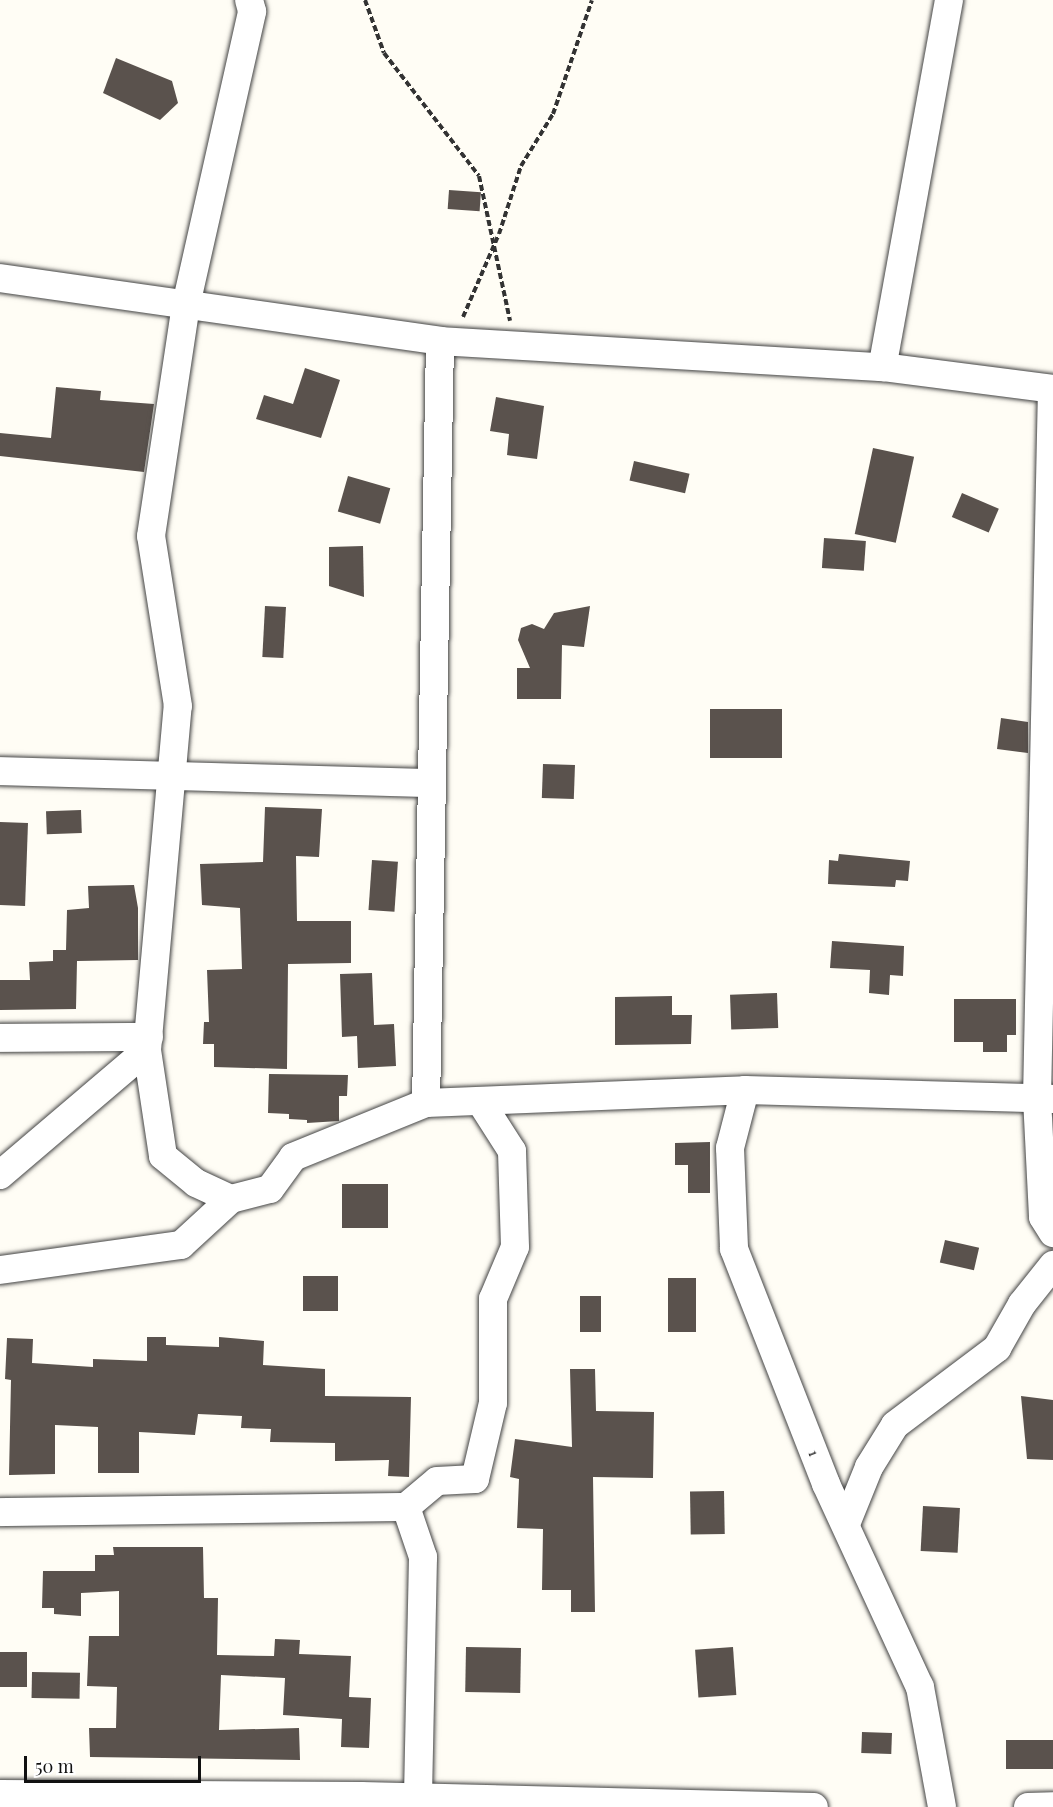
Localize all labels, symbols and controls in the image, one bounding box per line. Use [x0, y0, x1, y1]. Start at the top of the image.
street label: 1 [805, 1447, 823, 1459]
scale bar [27, 1744, 204, 1782]
text: 50 m [35, 1754, 74, 1778]

